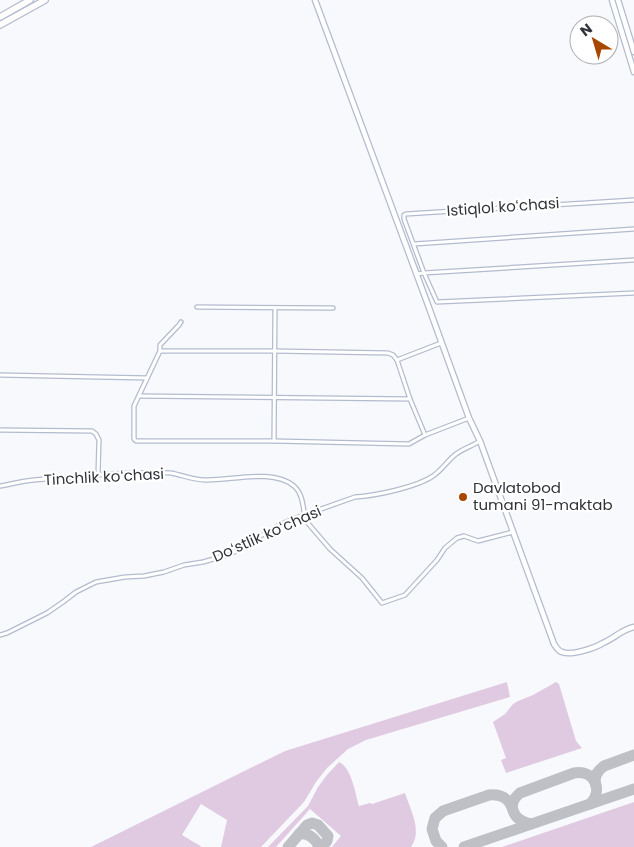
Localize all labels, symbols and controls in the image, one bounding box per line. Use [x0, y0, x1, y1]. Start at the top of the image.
north arrow [569, 15, 619, 65]
text: N [576, 19, 596, 41]
street label: Istiqlol koʻchasi [446, 192, 560, 221]
street label: Tinchlik koʻchasi [43, 463, 165, 490]
place label: Davlatobod tumani 91-maktab [473, 477, 613, 515]
marker: Davlatobod tumani 91-maktab [457, 491, 469, 503]
street label: Doʻstlik koʻchasi [209, 500, 324, 567]

